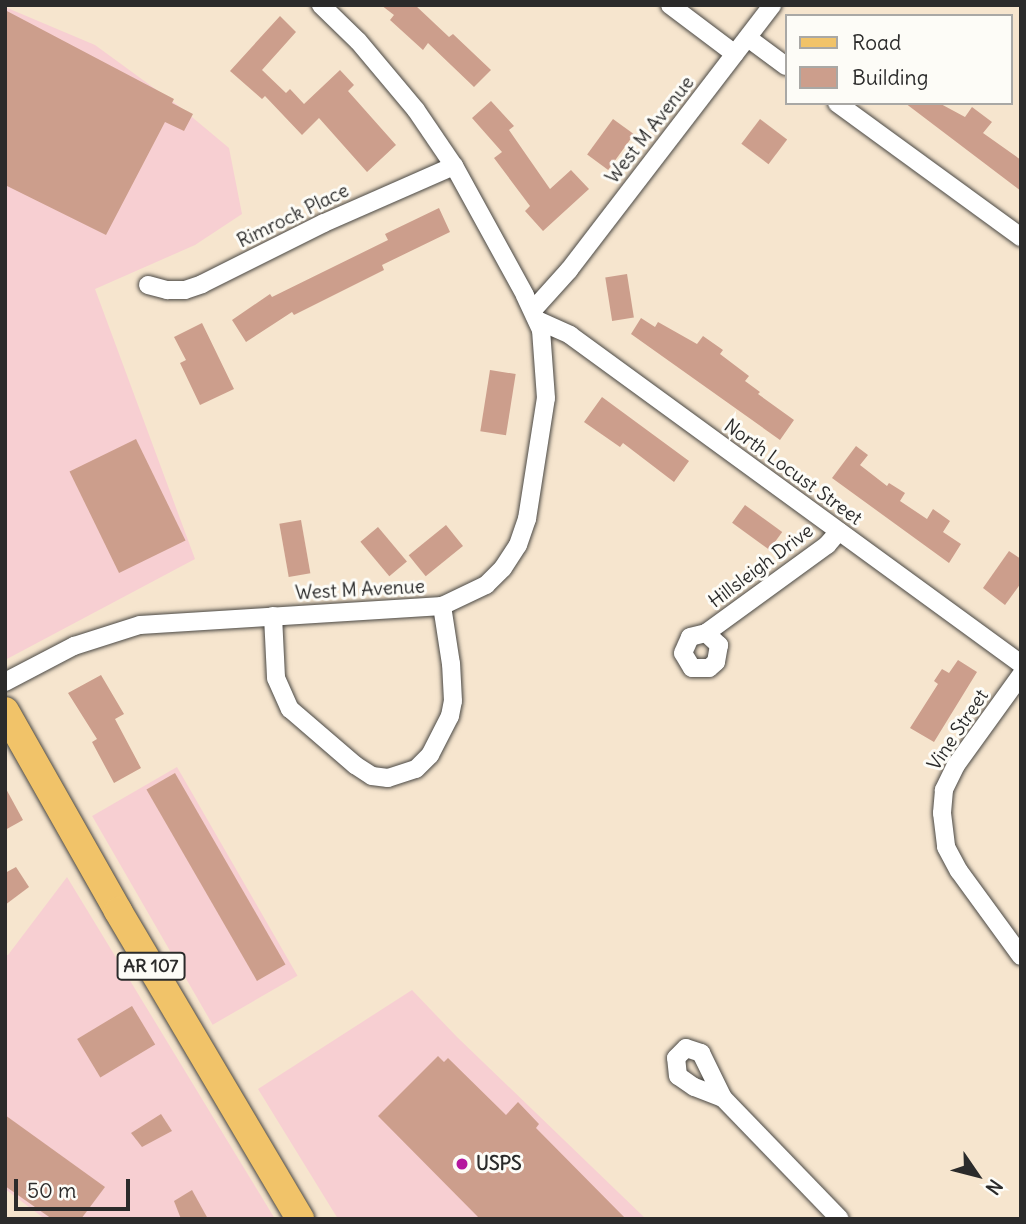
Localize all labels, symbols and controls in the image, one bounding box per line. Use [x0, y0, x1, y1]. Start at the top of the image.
legend [785, 14, 1012, 105]
text: Road [852, 29, 901, 56]
text: Building [852, 64, 928, 91]
street label: West M Avenue [601, 72, 699, 188]
street label: Rimrock Place [234, 179, 352, 253]
street label: North Locust Street [720, 414, 866, 530]
street label: Hillsleigh Drive [704, 519, 818, 613]
street label: West M Avenue [294, 575, 426, 605]
street label: Vine Street [923, 685, 993, 775]
road number: AR 107 [116, 951, 186, 981]
north arrow [942, 1140, 1012, 1210]
place label: USPS [476, 1153, 522, 1175]
marker: USPS [454, 1156, 470, 1172]
scale bar [18, 1164, 133, 1208]
text: N [981, 1175, 1008, 1199]
text: 50 m [27, 1177, 76, 1204]

